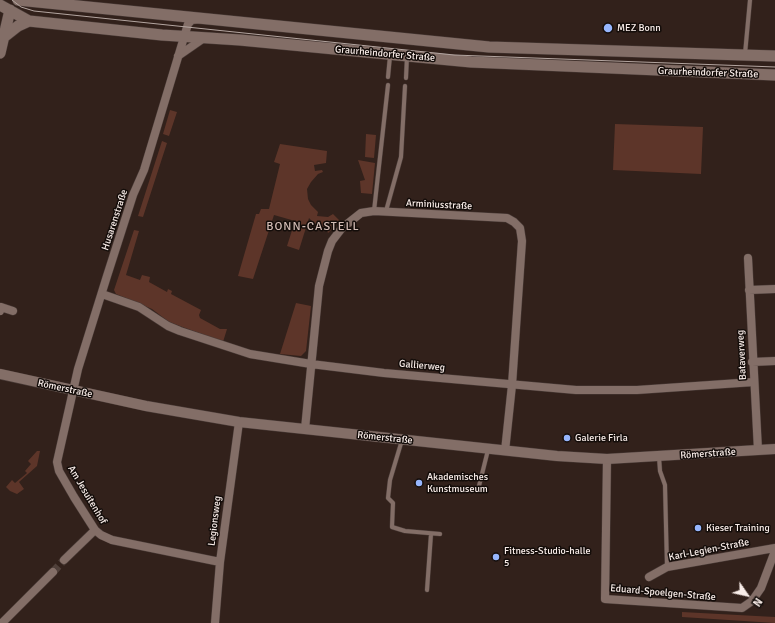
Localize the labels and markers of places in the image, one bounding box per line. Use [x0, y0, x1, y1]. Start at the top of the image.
marker: MEZ Bonn [602, 22, 614, 34]
place label: MEZ Bonn [617, 22, 661, 34]
place label: Galerie Firla [575, 432, 628, 444]
marker: Galerie Firla [562, 433, 572, 443]
place label: Akademisches Kunstmuseum [427, 471, 488, 494]
marker: Akademisches Kunstmuseum [414, 478, 424, 488]
place label: Kieser Training [706, 522, 770, 534]
marker: Kieser Training [693, 523, 703, 533]
place label: Fitness-Studio-halle 5 [504, 545, 590, 568]
marker: Fitness-Studio-halle 5 [491, 552, 501, 562]

